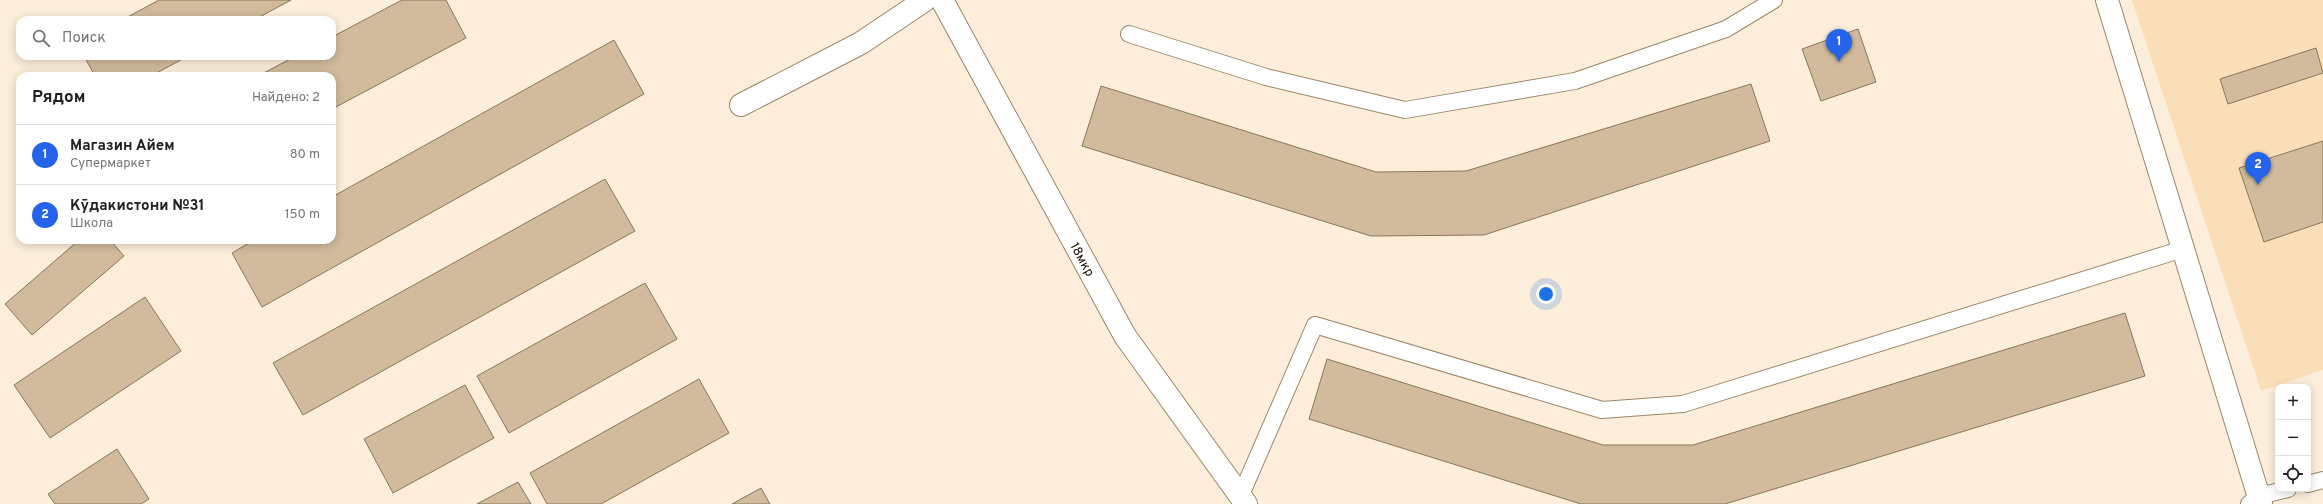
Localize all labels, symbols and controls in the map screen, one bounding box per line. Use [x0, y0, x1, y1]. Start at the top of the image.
search box [16, 16, 336, 60]
icon: search [30, 27, 52, 49]
text: Поиск [62, 29, 106, 48]
pin: 1 [1826, 29, 1852, 62]
text: Рядом [32, 87, 85, 109]
text: Найдено: 2 [252, 90, 320, 106]
text: Магазин Айем [70, 137, 175, 156]
text: 1 [42, 147, 48, 163]
text: 80 m [290, 147, 320, 163]
pin: 2 [2245, 152, 2271, 185]
text: Супермаркет [70, 156, 151, 172]
text: Кӯдакистони №31 [70, 197, 204, 216]
text: 2 [41, 207, 49, 223]
text: 150 m [285, 207, 320, 223]
text: Школа [70, 216, 113, 232]
street label: 18мкр [1066, 240, 1097, 280]
your location [1536, 284, 1556, 304]
map controls [2275, 384, 2311, 492]
button: + [2275, 384, 2311, 420]
button: − [2275, 420, 2311, 456]
button: locate [2275, 456, 2311, 492]

